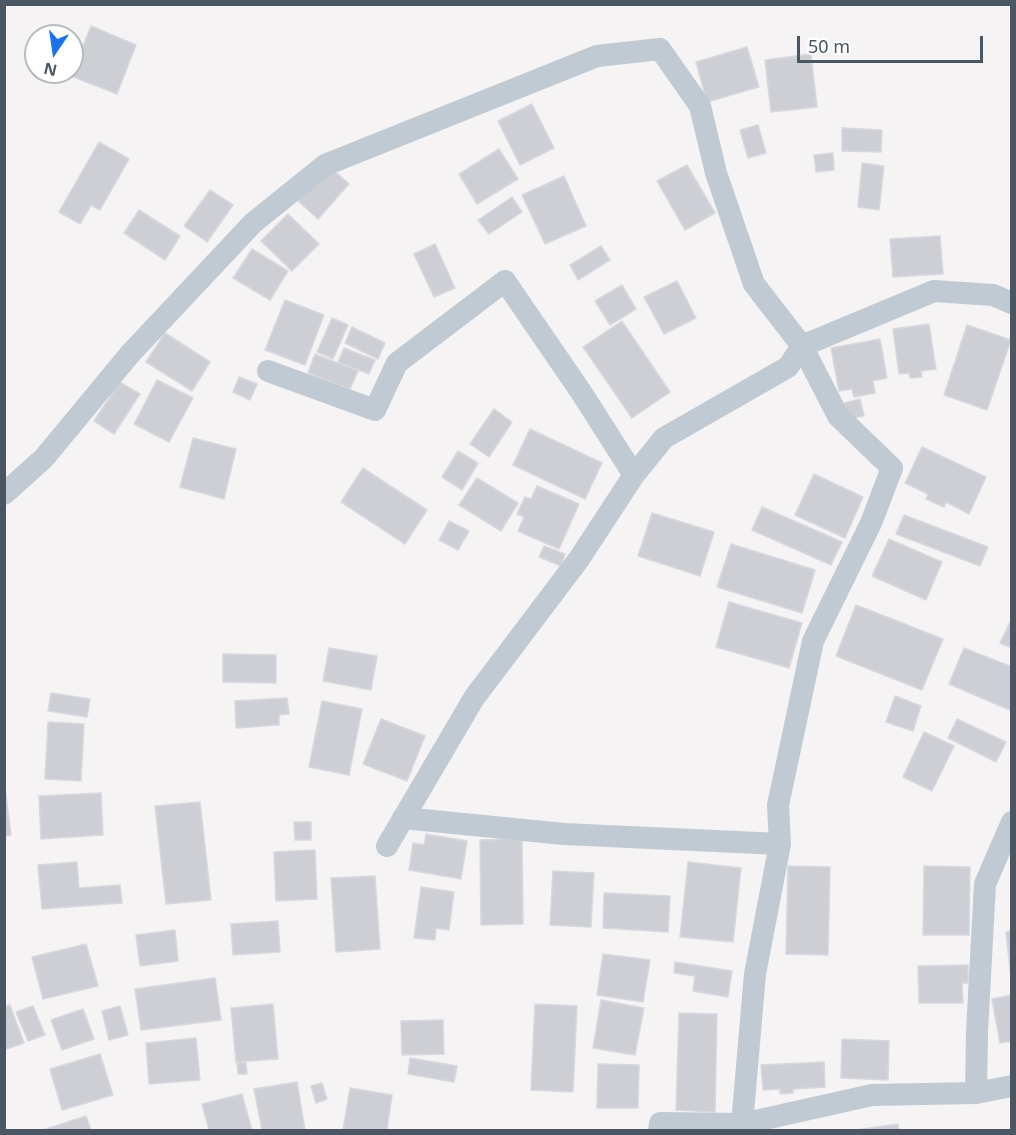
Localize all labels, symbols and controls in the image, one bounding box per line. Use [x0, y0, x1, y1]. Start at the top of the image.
north arrow [24, 24, 84, 84]
scale bar [800, 24, 986, 62]
text: 50 m [808, 34, 850, 58]
text: N [42, 57, 59, 82]

